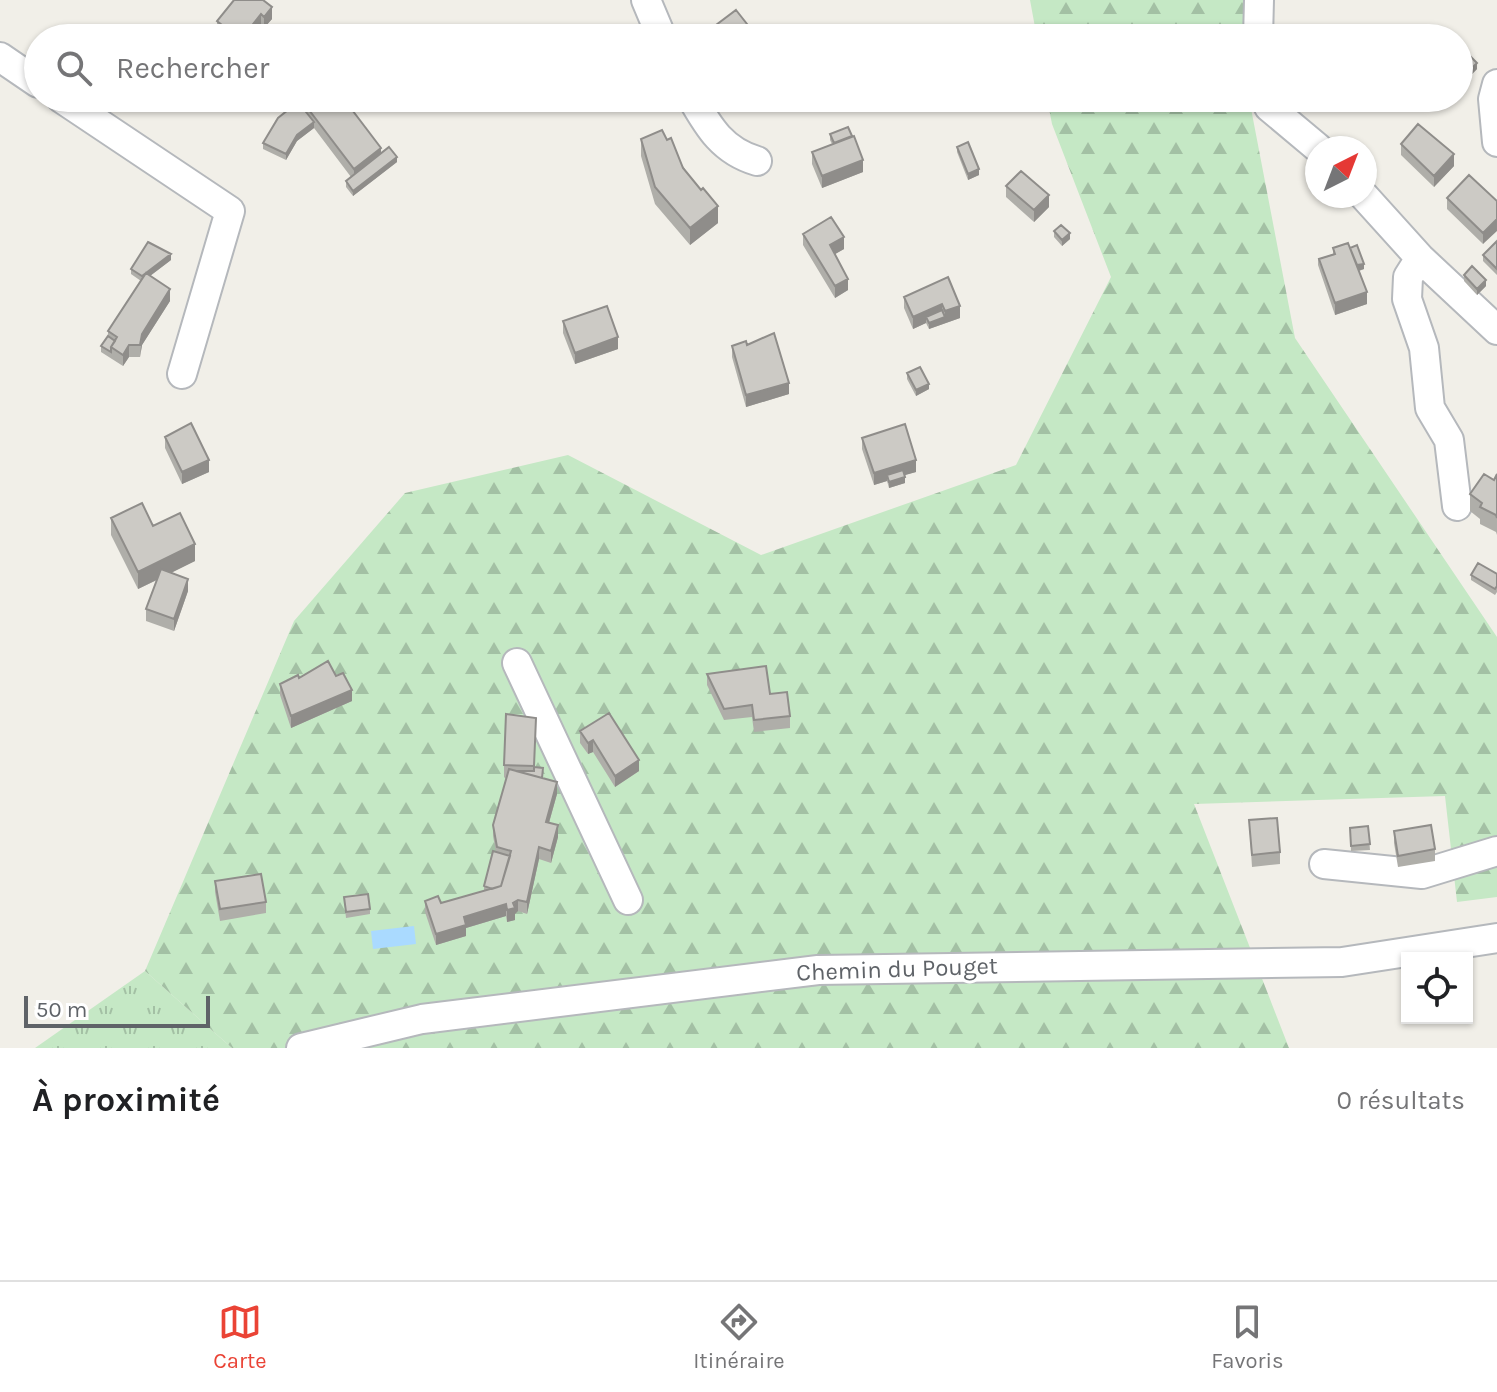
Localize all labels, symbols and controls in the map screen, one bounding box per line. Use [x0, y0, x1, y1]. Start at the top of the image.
search box [24, 24, 1473, 112]
icon: search [52, 46, 96, 90]
text: Rechercher [116, 50, 269, 86]
north arrow [1305, 136, 1377, 208]
street label: Chemin du Pouget [796, 951, 998, 987]
map controls [1401, 952, 1473, 1024]
button: locate [1401, 952, 1473, 1024]
scale bar [24, 992, 210, 1028]
text: 50 m [36, 997, 87, 1023]
text: À proximité [32, 1080, 220, 1120]
text: 0 résultats [1336, 1085, 1465, 1116]
tab: Carte [213, 1300, 266, 1374]
tab: Itinéraire [693, 1300, 785, 1374]
tab: Favoris [1211, 1300, 1284, 1374]

